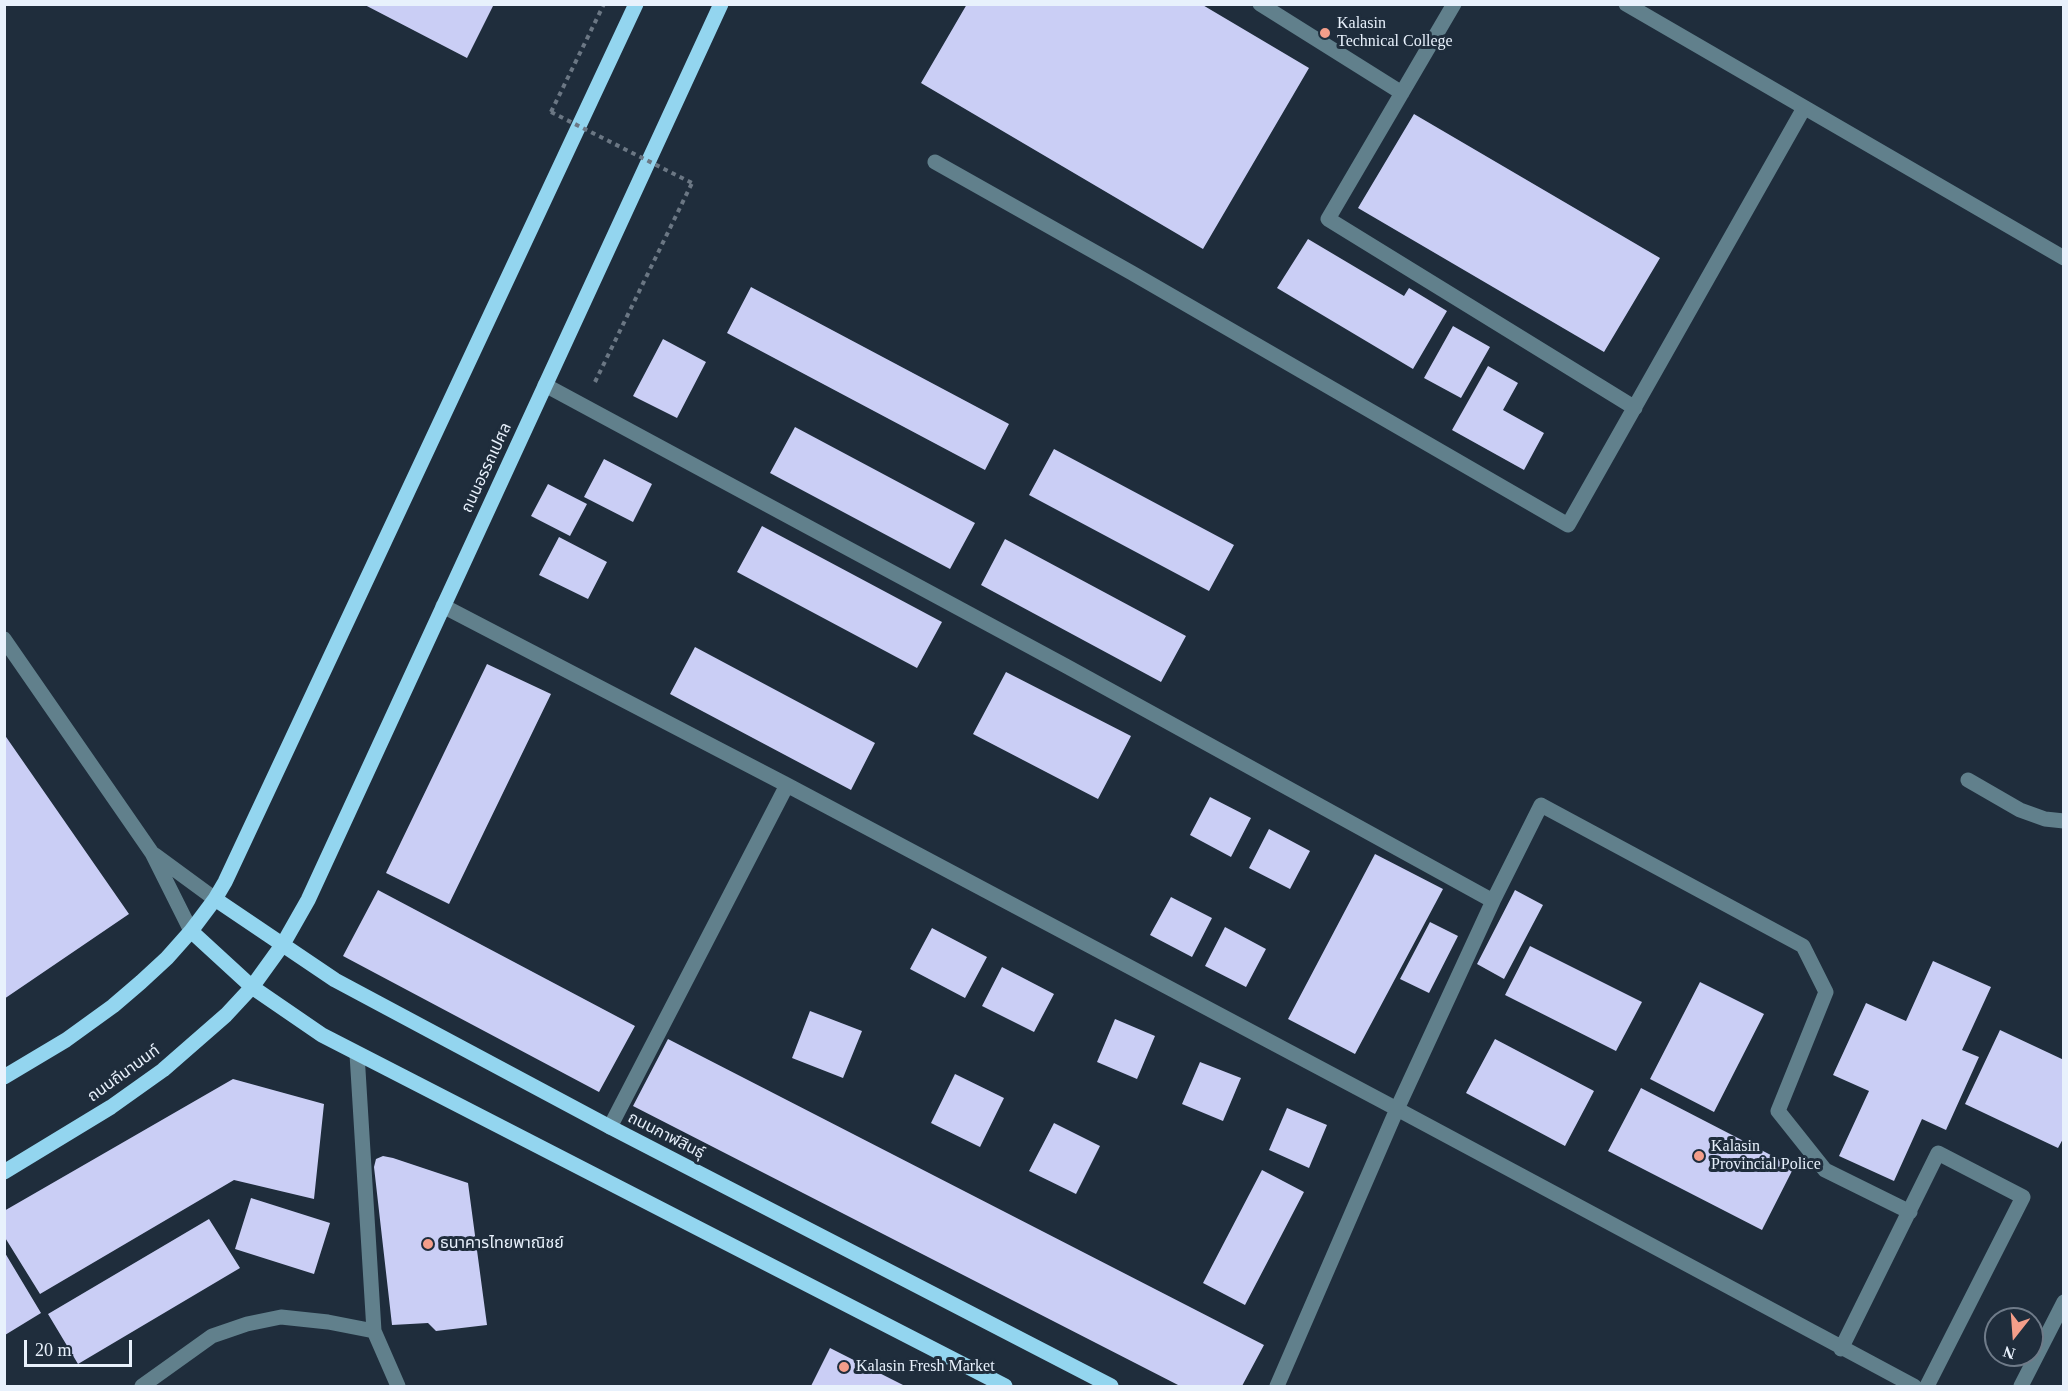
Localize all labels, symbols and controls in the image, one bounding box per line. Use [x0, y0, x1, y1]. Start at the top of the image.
place label: Kalasin Technical College [1337, 14, 1453, 52]
marker: Kalasin Technical College [1318, 26, 1332, 40]
street label: ถนนอรรถเปศล [458, 420, 516, 516]
street label: ถนนถีนานนท์ [84, 1041, 164, 1107]
street label: ถนนกาฬสินธุ์ [624, 1108, 708, 1164]
place label: Kalasin Provincial Police [1711, 1137, 1821, 1175]
marker: Kalasin Provincial Police [1692, 1149, 1706, 1163]
place label: ธนาคารไทยพาณิชย์ [440, 1234, 564, 1254]
marker: ธนาคารไทยพาณิชย์ [421, 1237, 435, 1251]
north arrow [1984, 1307, 2044, 1367]
scale bar [27, 1328, 135, 1366]
text: 20 m [35, 1340, 72, 1360]
text: N [2001, 1343, 2017, 1363]
place label: Kalasin Fresh Market [856, 1357, 995, 1377]
marker: Kalasin Fresh Market [837, 1360, 851, 1374]

